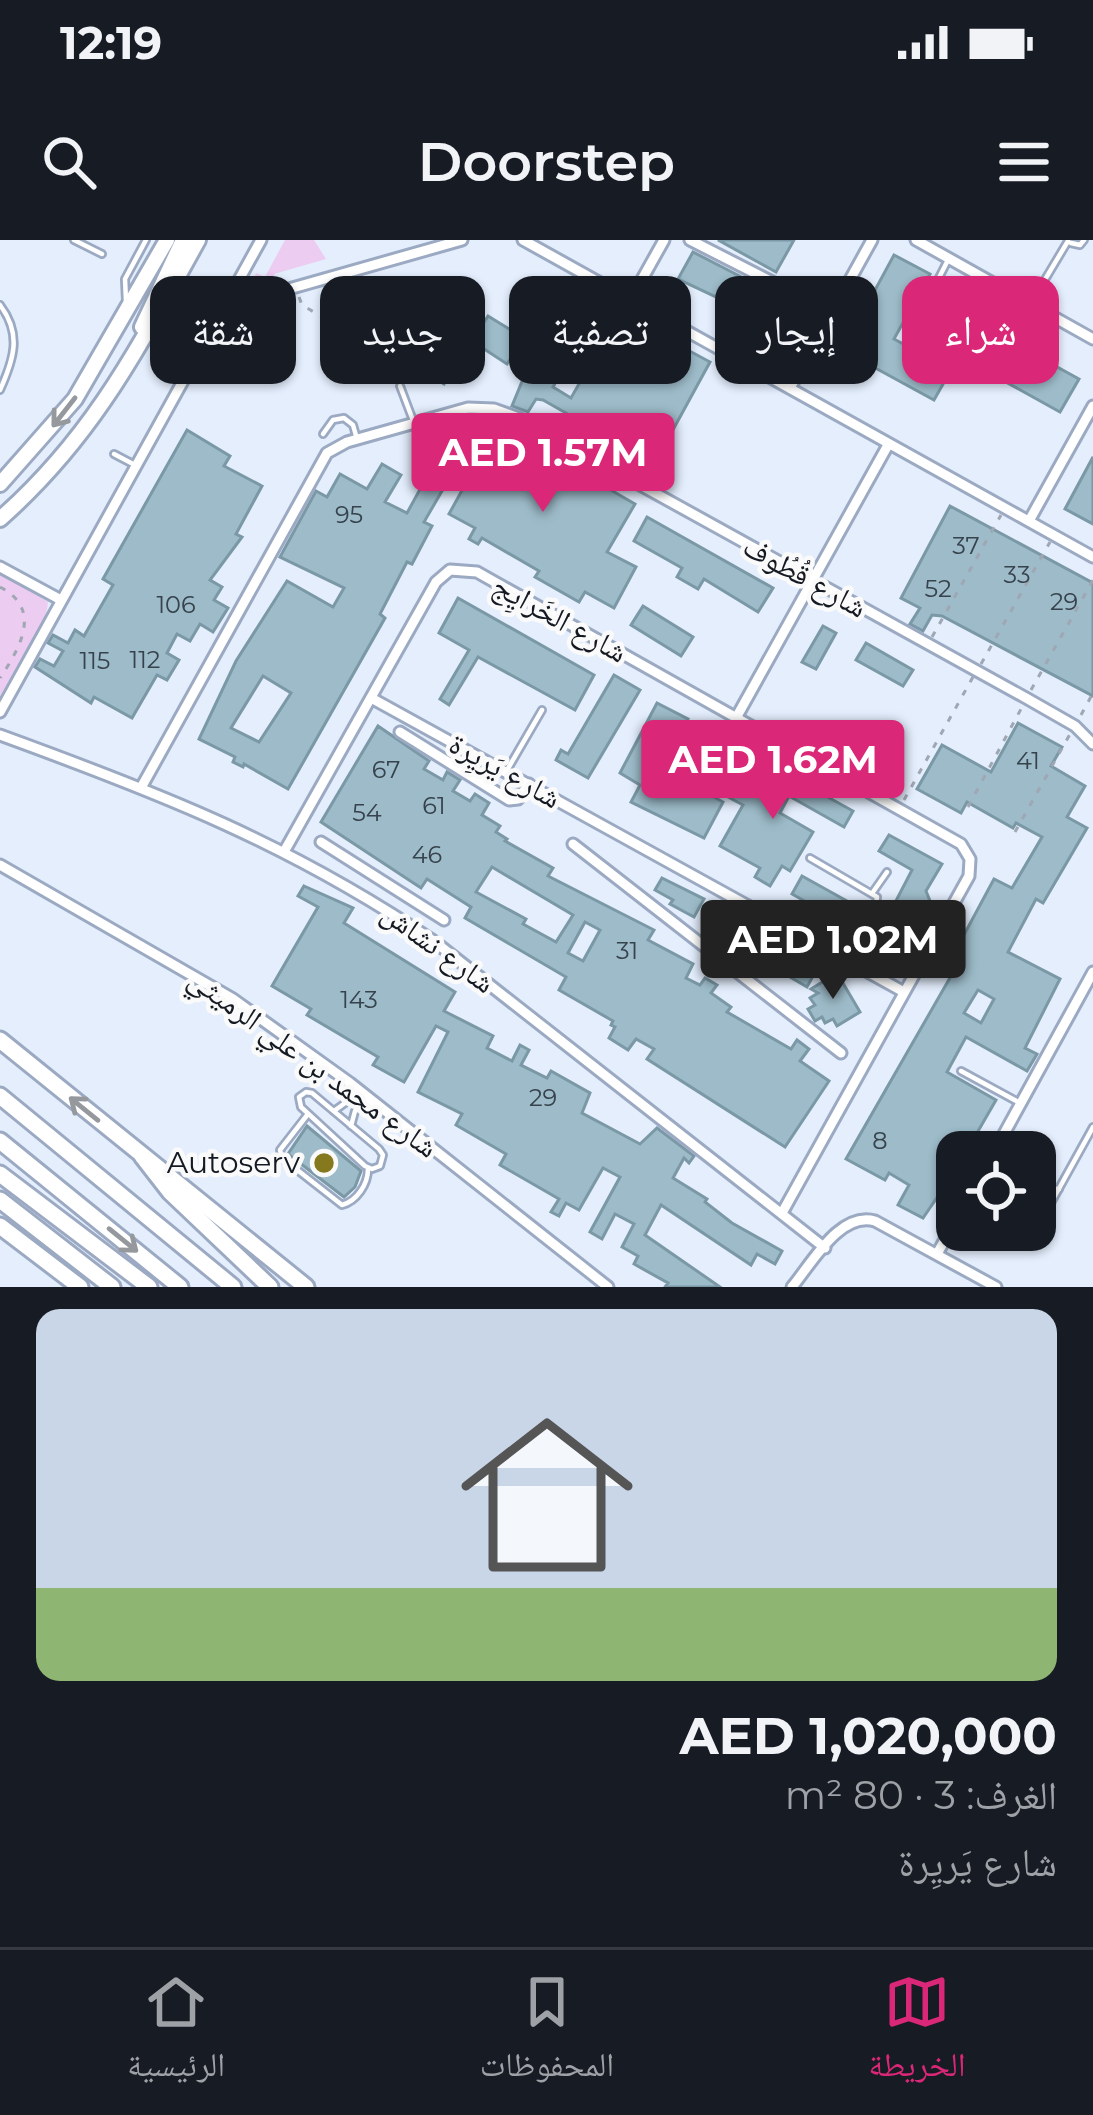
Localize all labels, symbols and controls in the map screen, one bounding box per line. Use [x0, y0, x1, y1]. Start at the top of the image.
text: 12:19 [60, 15, 162, 70]
icon: search [36, 129, 102, 195]
text: Doorstep [418, 129, 675, 195]
icon: menu [991, 129, 1057, 195]
chip: شقة [150, 276, 296, 384]
chip: جديد [320, 276, 485, 384]
chip: تصفية [509, 276, 691, 384]
chip: إيجار [715, 276, 878, 384]
chip: شراء [902, 276, 1059, 384]
one-way arrow [52, 395, 77, 428]
pin: AED 1.57M [406, 413, 680, 515]
text: AED 1.57M [439, 428, 647, 476]
house number: 95 [335, 500, 363, 529]
street label: شارع قُطُوف [736, 527, 874, 627]
house number: 37 [952, 531, 980, 560]
house number: 33 [1004, 560, 1030, 589]
street label: شارع الخَرايِج [485, 567, 634, 673]
house number: 52 [924, 574, 952, 603]
house number: 29 [1050, 587, 1078, 616]
house number: 106 [156, 590, 196, 619]
house number: 112 [130, 645, 160, 674]
house number: 115 [80, 646, 110, 675]
pin: AED 1.62M [636, 720, 910, 822]
street label: شارع يَريِرة [442, 725, 568, 819]
text: AED 1.62M [668, 735, 878, 783]
house number: 41 [1016, 746, 1040, 775]
house number: 67 [372, 755, 400, 784]
house number: 61 [422, 791, 446, 820]
house number: 54 [352, 798, 382, 827]
house number: 46 [412, 840, 442, 869]
street label: شارع نشاش [374, 894, 502, 1002]
pin: AED 1.02M [696, 900, 970, 1002]
text: AED 1.02M [728, 915, 938, 963]
house number: 31 [616, 936, 638, 965]
street label: شارع محمد بن علي الرميثي [178, 960, 445, 1170]
house number: 143 [340, 985, 378, 1014]
house number: 29 [529, 1083, 557, 1112]
one-way arrow [69, 1095, 100, 1123]
house number: 8 [872, 1126, 888, 1155]
map controls [936, 1131, 1056, 1251]
button: locate [936, 1131, 1056, 1251]
place label: Autoserv [167, 1144, 301, 1181]
marker: Autoserv [311, 1150, 337, 1176]
one-way arrow [106, 1227, 138, 1253]
icon: home [439, 1387, 655, 1603]
text: AED 1,020,000 [679, 1705, 1057, 1767]
text: الغرف: 3 · 80 m² [785, 1771, 1057, 1819]
text: شارع يَريِرة [898, 1838, 1057, 1886]
tab: الرئيسية [127, 1969, 225, 2097]
tab: المحفوظات [480, 1969, 614, 2097]
tab: الخريطة [869, 1969, 966, 2097]

